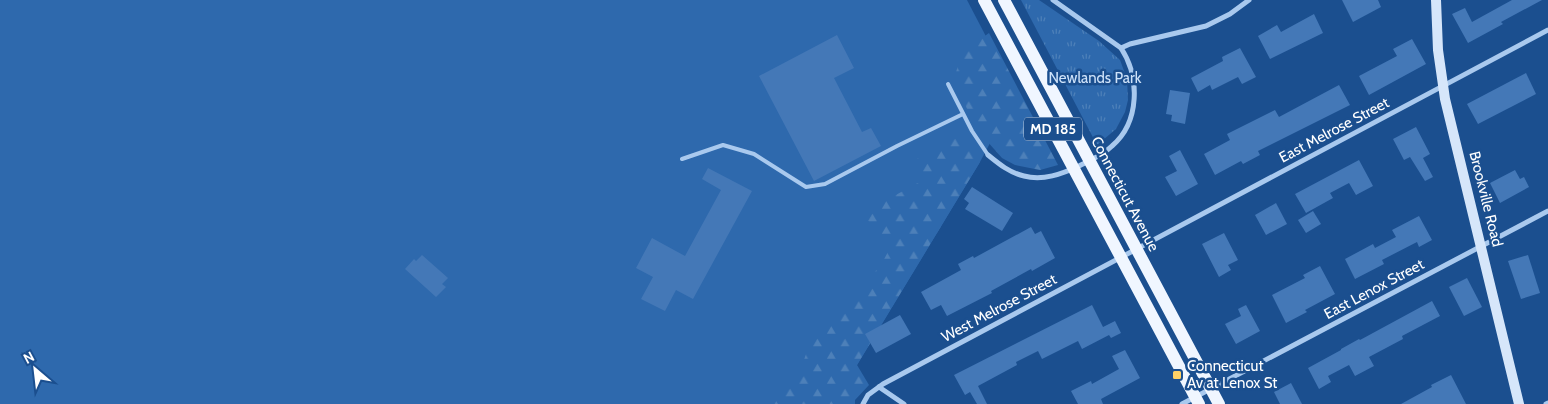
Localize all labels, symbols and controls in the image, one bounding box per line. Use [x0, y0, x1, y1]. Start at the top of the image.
park label: Newlands Park [1049, 69, 1142, 87]
street label: East Melrose Street [1276, 93, 1392, 167]
road number: MD 185 [1024, 118, 1082, 140]
street label: Connecticut Avenue [1087, 134, 1163, 255]
street label: Brookville Road [1465, 149, 1507, 249]
street label: East Lenox Street [1321, 255, 1427, 323]
street label: West Melrose Street [938, 270, 1060, 346]
north arrow [10, 344, 60, 394]
text: N [20, 347, 37, 368]
place label: Connecticut Av at Lenox St [1187, 357, 1277, 392]
marker: Connecticut Av at Lenox St [1171, 369, 1183, 381]

